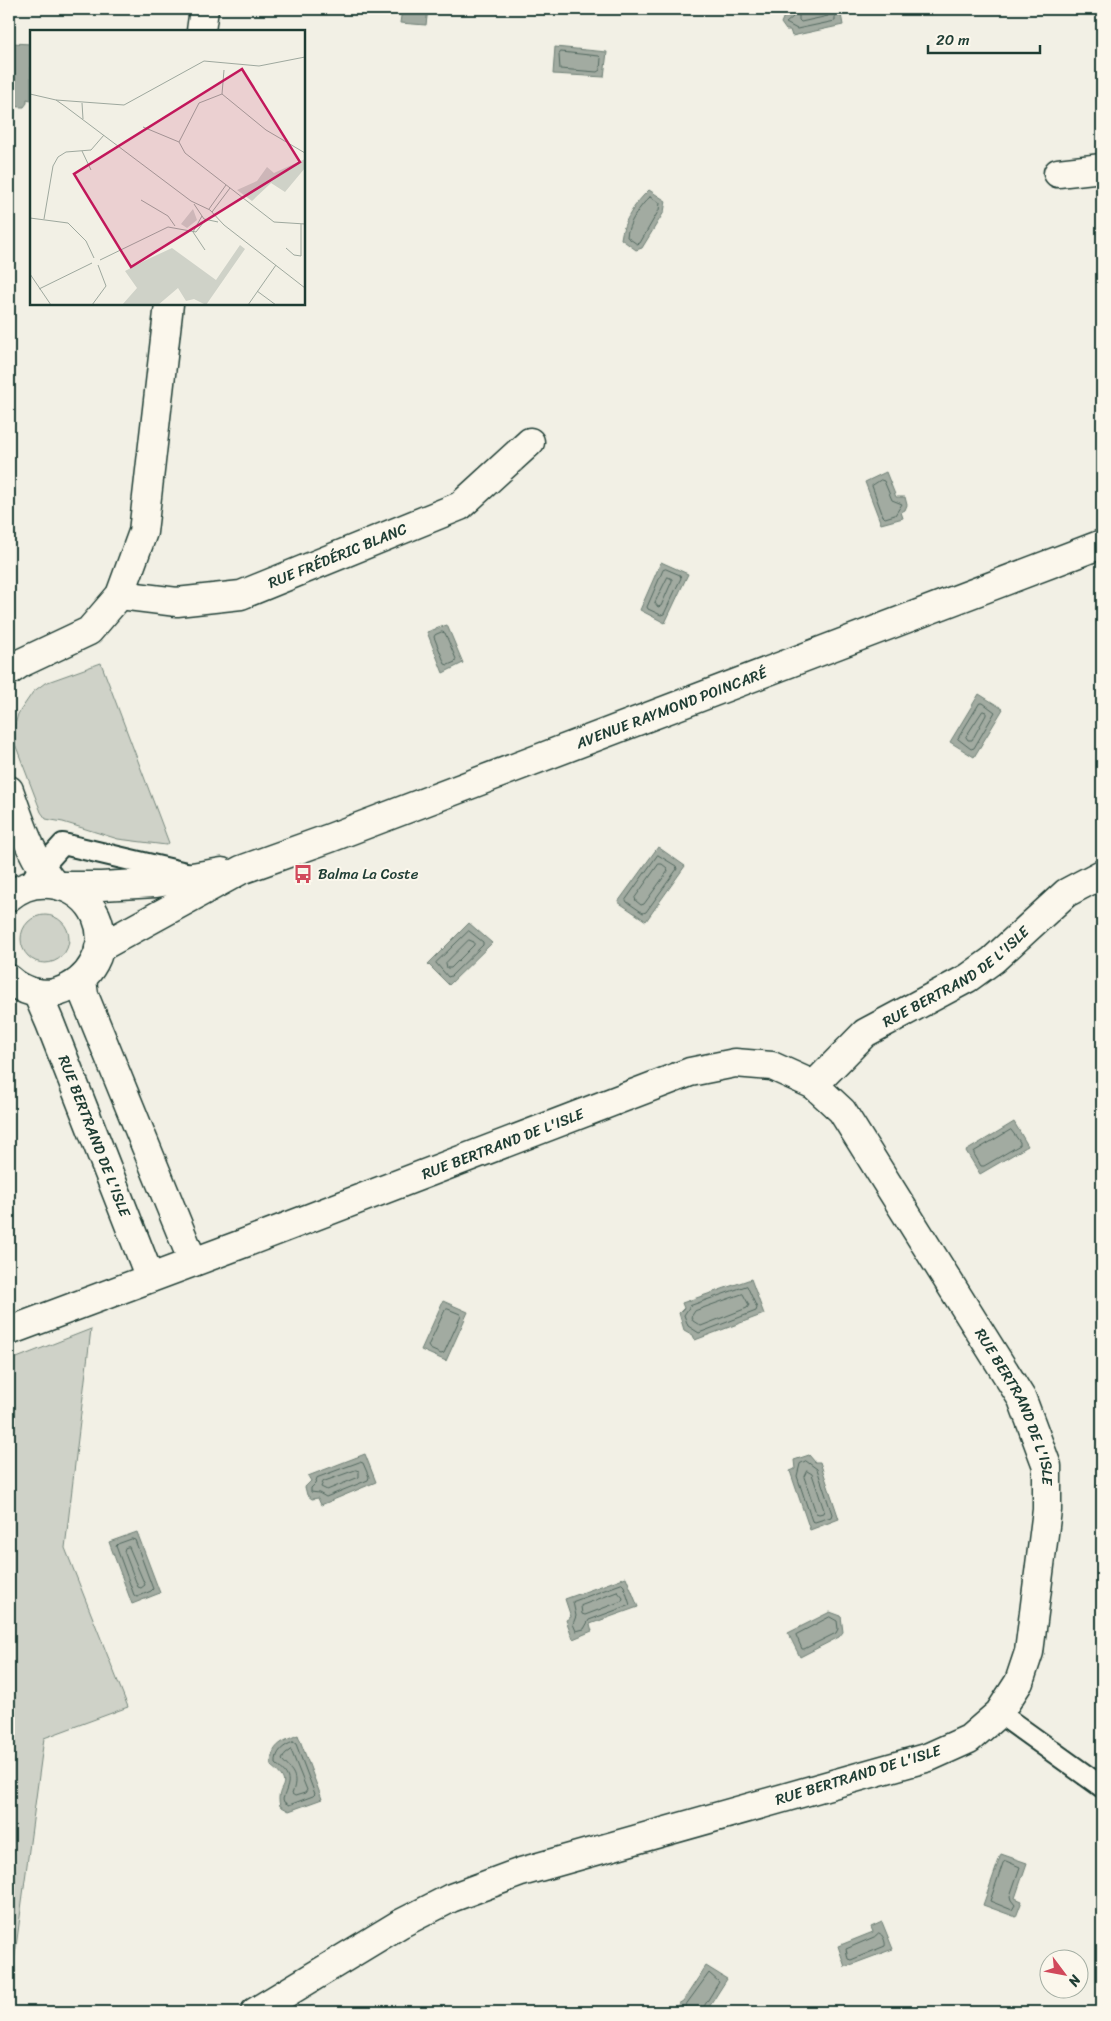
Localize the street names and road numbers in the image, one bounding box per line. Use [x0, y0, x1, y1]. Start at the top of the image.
street label: RUE FRÉDÉRIC BLANC [264, 516, 412, 596]
street label: AVENUE RAYMOND POINCARÉ [571, 659, 772, 757]
street label: RUE BERTRAND DE L'ISLE [878, 918, 1037, 1035]
street label: RUE BERTRAND DE L'ISLE [51, 1051, 138, 1222]
street label: RUE BERTRAND DE L'ISLE [418, 1100, 589, 1187]
street label: RUE BERTRAND DE L'ISLE [968, 1323, 1061, 1487]
street label: RUE BERTRAND DE L'ISLE [772, 1737, 946, 1813]

